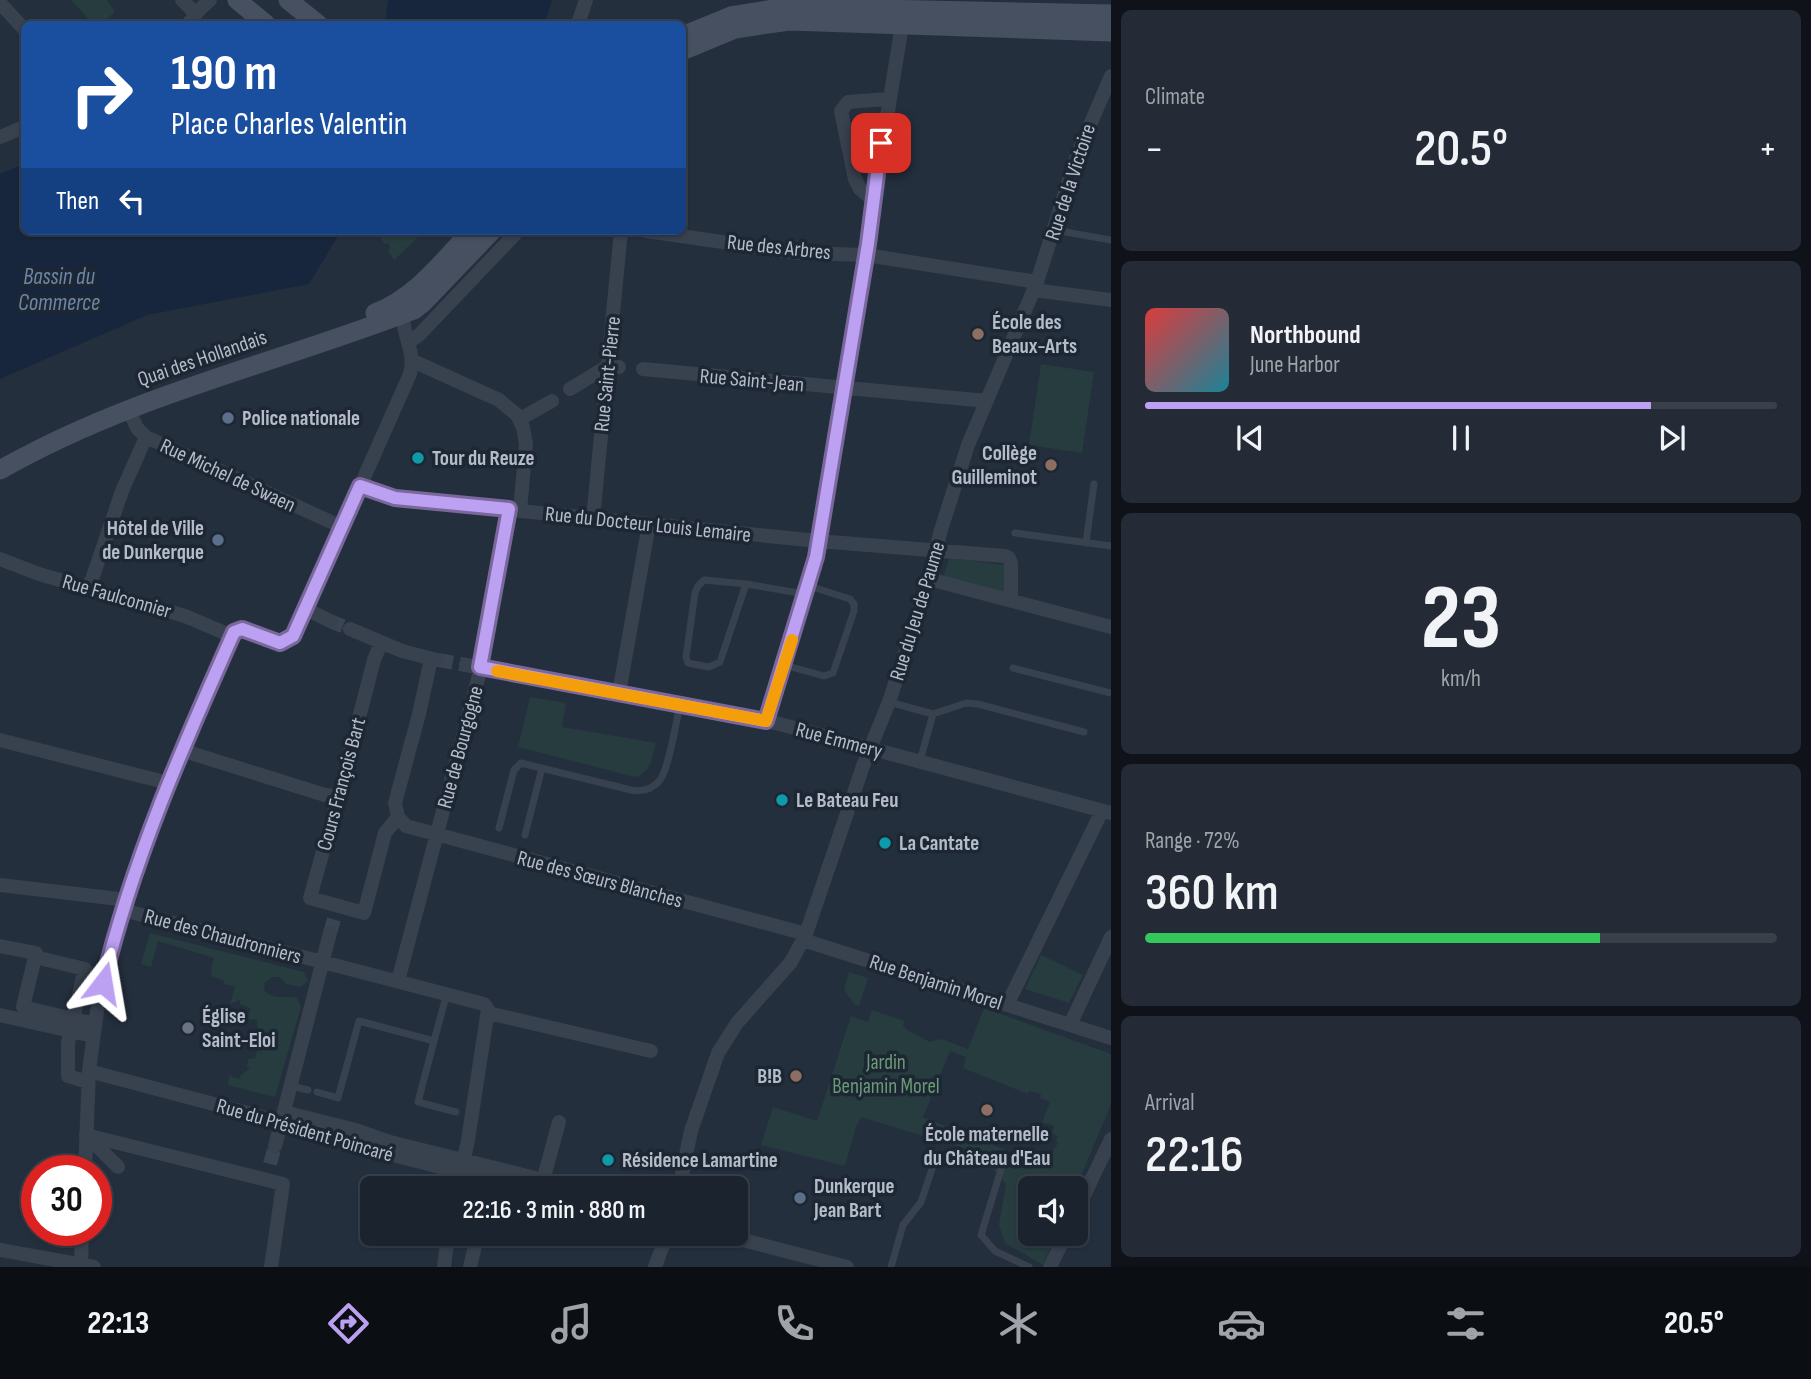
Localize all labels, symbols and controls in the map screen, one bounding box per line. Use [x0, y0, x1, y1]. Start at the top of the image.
text: 190 m [171, 45, 277, 104]
icon: right [56, 49, 147, 140]
text: Climate [1145, 83, 1205, 111]
text: Place Charles Valentin [171, 105, 407, 144]
pin [851, 113, 911, 173]
text: 20.5° [1414, 118, 1508, 181]
street label: Rue de la Victoire [1040, 121, 1101, 243]
icon: arrive [862, 124, 900, 162]
text: − [1145, 127, 1164, 172]
text: + [1758, 127, 1777, 172]
icon: left [113, 182, 151, 220]
text: Then [56, 186, 99, 217]
street label: Rue des Arbres [726, 230, 832, 265]
water label: Bassin du Commerce [18, 263, 100, 317]
place label: École des Beaux-Arts [992, 310, 1077, 359]
street label: Rue Saint-Pierre [589, 315, 626, 433]
text: Northbound [1250, 320, 1361, 351]
street label: Quai des Hollandais [134, 325, 270, 392]
marker: École des Beaux-Arts [970, 326, 986, 342]
text: June Harbor [1250, 351, 1340, 379]
street label: Rue Saint-Jean [699, 363, 805, 398]
place label: Police nationale [242, 406, 360, 431]
marker: Police nationale [220, 410, 236, 426]
icon: previous [1231, 419, 1269, 457]
icon: pause [1442, 419, 1480, 457]
icon: next [1653, 419, 1691, 457]
street label: Rue Michel de Swaen [156, 433, 299, 518]
place label: Collège Guilleminot [951, 441, 1037, 490]
place label: Tour du Reuze [432, 446, 535, 471]
marker: Tour du Reuze [410, 450, 426, 466]
marker: Collège Guilleminot [1043, 457, 1059, 473]
street label: Rue du Docteur Louis Lemaire [544, 501, 752, 548]
place label: Hôtel de Ville de Dunkerque [102, 516, 204, 565]
marker: Hôtel de Ville de Dunkerque [210, 532, 226, 548]
street label: Rue du Jeu de Paume [884, 539, 950, 684]
text: 23 [1421, 565, 1501, 674]
street label: Rue Faulconnier [60, 569, 174, 624]
text: km/h [1441, 665, 1481, 693]
street label: Rue de Bourgogne [432, 683, 489, 811]
street label: Cours François Bart [312, 715, 371, 853]
street label: Rue Emmery [793, 717, 885, 764]
place label: Le Bateau Feu [796, 788, 898, 813]
marker: Le Bateau Feu [774, 792, 790, 808]
text: Range · 72% [1145, 827, 1240, 855]
place label: La Cantate [899, 831, 979, 856]
marker: La Cantate [877, 835, 893, 851]
street label: Rue des Sœurs Blanches [515, 845, 685, 914]
text: 360 km [1145, 862, 1279, 925]
street label: Rue des Chaudronniers [142, 904, 304, 969]
position arrow [66, 946, 140, 1020]
street label: Rue Benjamin Morel [866, 949, 1005, 1016]
place label: Église Saint-Eloi [202, 1004, 276, 1053]
marker: Église Saint-Eloi [180, 1020, 196, 1036]
park label: Jardin Benjamin Morel [832, 1050, 940, 1099]
place label: B!B [757, 1064, 782, 1089]
marker: B!B [788, 1068, 804, 1084]
text: Arrival [1145, 1089, 1194, 1117]
street label: Rue du Président Poincaré [214, 1093, 396, 1168]
marker: École maternelle du Château d'Eau [979, 1102, 995, 1118]
place label: École maternelle du Château d'Eau [924, 1122, 1050, 1171]
text: 22:16 [1145, 1124, 1244, 1187]
place label: Résidence Lamartine [622, 1148, 778, 1173]
marker: Résidence Lamartine [600, 1152, 616, 1168]
speed limit sign: 30 [21, 1155, 112, 1246]
place label: Dunkerque Jean Bart [813, 1174, 894, 1223]
map controls [1018, 1176, 1088, 1246]
button: sound [1018, 1176, 1088, 1246]
marker: Dunkerque Jean Bart [792, 1190, 808, 1206]
text: 22:16 · 3 min · 880 m [462, 1195, 646, 1226]
icon: directions [324, 1299, 373, 1348]
icon: music [547, 1299, 596, 1348]
icon: phone [770, 1299, 819, 1348]
icon: climate [994, 1299, 1043, 1348]
icon: car [1217, 1299, 1266, 1348]
icon: filters [1441, 1299, 1490, 1348]
text: 22:13 [87, 1304, 149, 1343]
text: 20.5° [1664, 1304, 1724, 1343]

